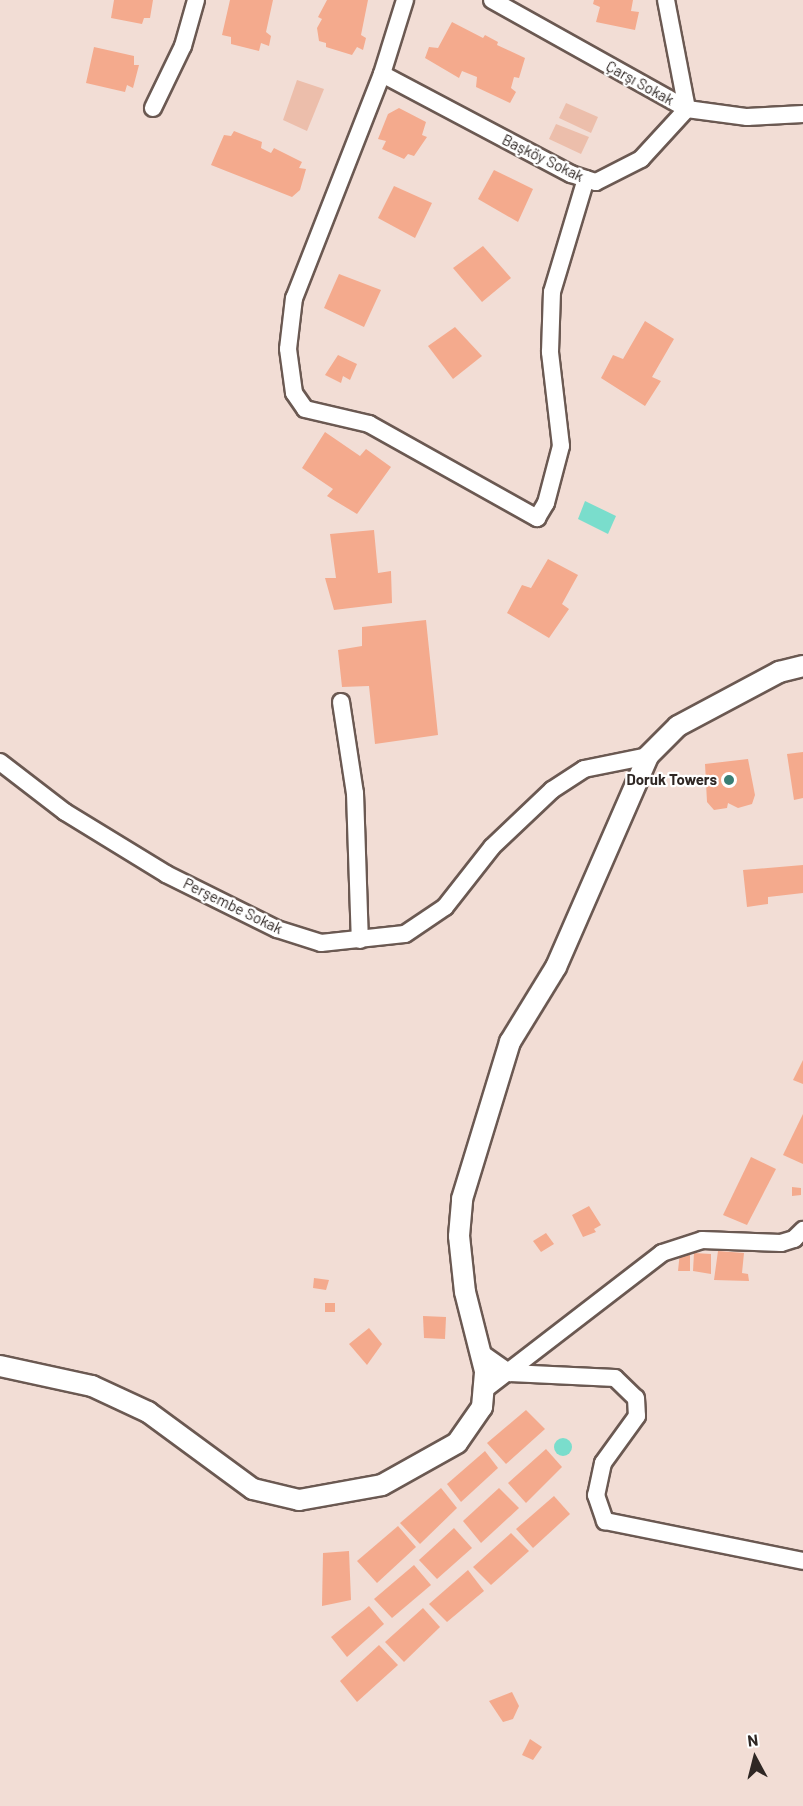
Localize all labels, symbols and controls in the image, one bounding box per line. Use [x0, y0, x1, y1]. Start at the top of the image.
street label: Çarşı Sokak [603, 57, 677, 109]
street label: Başköy Sokak [499, 130, 587, 186]
place label: Doruk Towers [626, 771, 717, 789]
marker: Doruk Towers [722, 773, 736, 787]
street label: Perşembe Sokak [180, 874, 286, 938]
north arrow [725, 1728, 785, 1788]
text: N [746, 1730, 759, 1750]

